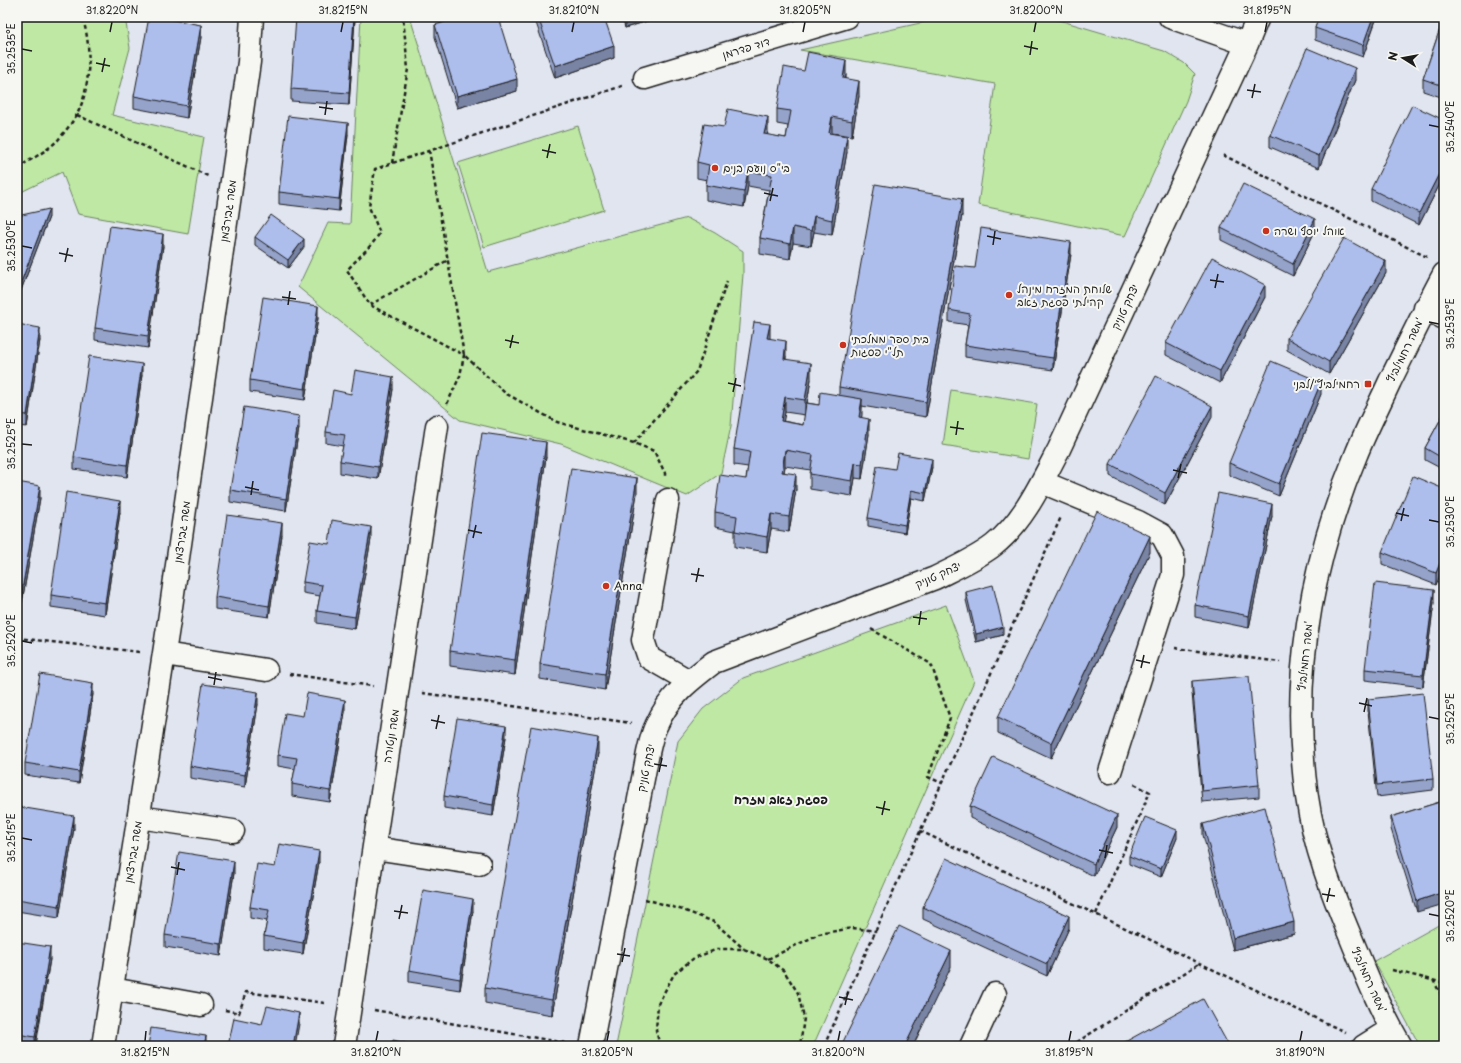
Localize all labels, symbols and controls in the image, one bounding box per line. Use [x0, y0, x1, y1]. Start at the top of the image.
text: 31.8220°N [86, 2, 138, 17]
text: 31.8215°N [318, 2, 368, 17]
text: 31.8210°N [549, 2, 600, 17]
text: 31.8205°N [779, 2, 831, 17]
text: 31.8200°N [1009, 2, 1063, 17]
text: 31.8195°N [1243, 2, 1291, 17]
text: 35.2535°E [3, 23, 18, 75]
street label: דוד פדרמן [720, 32, 772, 63]
north arrow [1383, 38, 1423, 78]
text: N [1384, 50, 1402, 62]
text: 35.2540°E [1442, 101, 1457, 153]
place label: בי"ס נועם בנים [723, 159, 790, 176]
marker: בי"ס נועם בנים [710, 163, 720, 173]
street label: משה גבירצמן [215, 179, 240, 243]
text: 35.2530°E [3, 220, 18, 272]
place label: אוהל יוסף ושרה [1274, 222, 1344, 239]
marker: אוהל יוסף ושרה [1261, 226, 1271, 236]
place label: שלוחת המזרח מינהל קהילתי פסגת זאב [1017, 280, 1112, 310]
street label: יצחק טוניק [1107, 281, 1143, 333]
marker: שלוחת המזרח מינהל קהילתי פסגת זאב [1004, 290, 1014, 300]
text: 35.2535°E [1442, 298, 1457, 350]
street label: משה רחמילביץ' [1382, 314, 1428, 385]
place label: בית ספר ממלכתי תל"י פסגות [850, 330, 929, 360]
marker: בית ספר ממלכתי תל"י פסגות [838, 340, 848, 350]
place label: רחמילביץ׳/לבני [1293, 375, 1360, 392]
marker: רחמילביץ׳/לבני [1363, 379, 1373, 389]
text: 35.2525°E [3, 418, 18, 470]
text: 35.2530°E [1442, 496, 1457, 548]
street label: משה גבירצמן [169, 500, 194, 564]
street label: יצחק טוניק [912, 557, 964, 592]
place label: Anna [614, 577, 642, 594]
marker: Anna [601, 581, 611, 591]
text: 35.2520°E [3, 614, 18, 668]
street label: משה רחמילביץ' [1292, 620, 1317, 692]
text: 35.2525°E [1442, 693, 1457, 745]
street label: משה ונטורה [378, 708, 403, 764]
street label: יצחק טוניק [632, 742, 659, 794]
district label: פסגת זאב מזרח [734, 790, 828, 808]
text: 35.2515°E [3, 813, 18, 863]
street label: משה גבירצמן [119, 820, 146, 884]
text: 35.2520°E [1442, 889, 1457, 943]
street label: משה רחמילביץ' [1347, 944, 1392, 1015]
text: 31.8215°N [120, 1044, 170, 1059]
text: 31.8210°N [351, 1044, 402, 1059]
text: 31.8205°N [581, 1044, 633, 1059]
text: 31.8200°N [811, 1044, 865, 1059]
text: 31.8195°N [1045, 1044, 1093, 1059]
text: 31.8190°N [1275, 1044, 1325, 1059]

